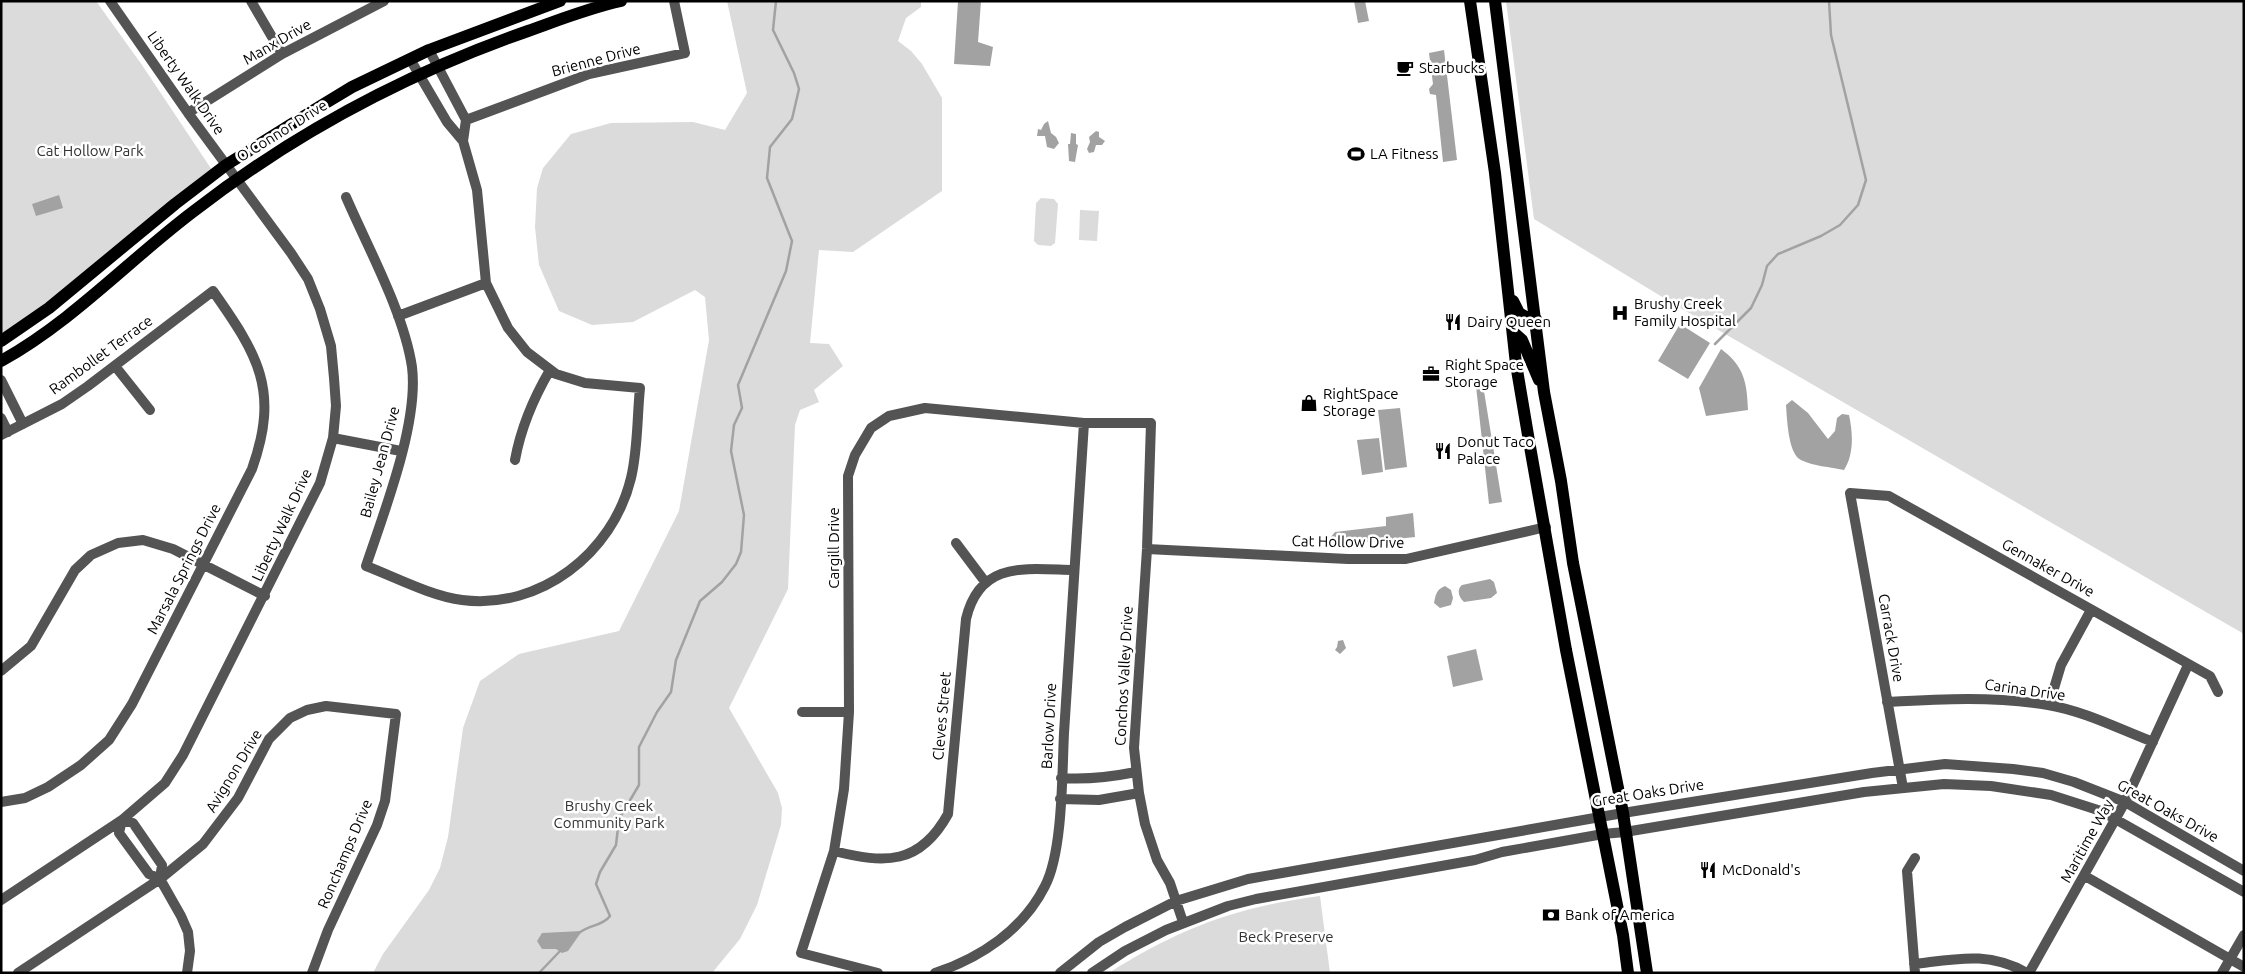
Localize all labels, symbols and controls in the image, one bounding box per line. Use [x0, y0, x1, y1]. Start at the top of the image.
street label: Manx Drive [240, 15, 314, 68]
street label: Liberty Walk Drive [144, 28, 228, 138]
street label: Brienne Drive [550, 39, 642, 80]
cafe icon: Starbucks [1395, 58, 1415, 78]
place label: Starbucks [1419, 59, 1485, 76]
street label: O'Connor Drive [233, 96, 330, 165]
park label: Cat Hollow Park [37, 142, 144, 159]
sports icon: LA Fitness [1346, 144, 1366, 164]
place label: LA Fitness [1370, 145, 1439, 162]
place label: Brushy Creek Family Hospital [1634, 295, 1736, 329]
hospital icon: Brushy Creek Family Hospital [1610, 303, 1630, 323]
street label: Rambollet Terrace [46, 312, 156, 398]
restaurant icon: Dairy Queen [1443, 312, 1463, 332]
place label: Dairy Queen [1467, 313, 1551, 330]
place label: Right Space Storage [1445, 356, 1524, 390]
office icon: Right Space Storage [1421, 364, 1441, 384]
place label: RightSpace Storage [1323, 385, 1399, 419]
shop icon: RightSpace Storage [1299, 393, 1319, 413]
street label: Bailey Jean Drive [356, 404, 403, 519]
place label: Donut Taco Palace [1457, 433, 1534, 467]
restaurant icon: Donut Taco Palace [1433, 441, 1453, 461]
street label: Liberty Walk Drive [248, 466, 315, 584]
street label: Marsala Springs Drive [143, 501, 224, 637]
street label: Cargill Drive [825, 507, 842, 589]
street label: Cat Hollow Drive [1292, 532, 1404, 551]
street label: Gennaker Drive [1999, 535, 2098, 600]
street label: Carrack Drive [1875, 592, 1908, 683]
street label: Conchos Valley Drive [1111, 606, 1136, 746]
street label: Cleves Street [929, 671, 954, 761]
street label: Carina Drive [1984, 675, 2067, 704]
street label: Barlow Drive [1038, 683, 1059, 769]
street label: Avignon Drive [202, 726, 265, 815]
street label: Great Oaks Drive [1591, 775, 1705, 810]
street label: Great Oaks Drive [2115, 776, 2222, 845]
street label: Maritime Way [2057, 796, 2116, 885]
street label: Ronchamps Drive [314, 797, 375, 911]
park label: Brushy Creek Community Park [553, 797, 665, 831]
restaurant icon: McDonald's [1698, 860, 1718, 880]
place label: McDonald's [1722, 861, 1800, 878]
bank icon: Bank of America [1541, 905, 1561, 925]
place label: Bank of America [1565, 906, 1675, 923]
park label: Beck Preserve [1238, 928, 1334, 945]

